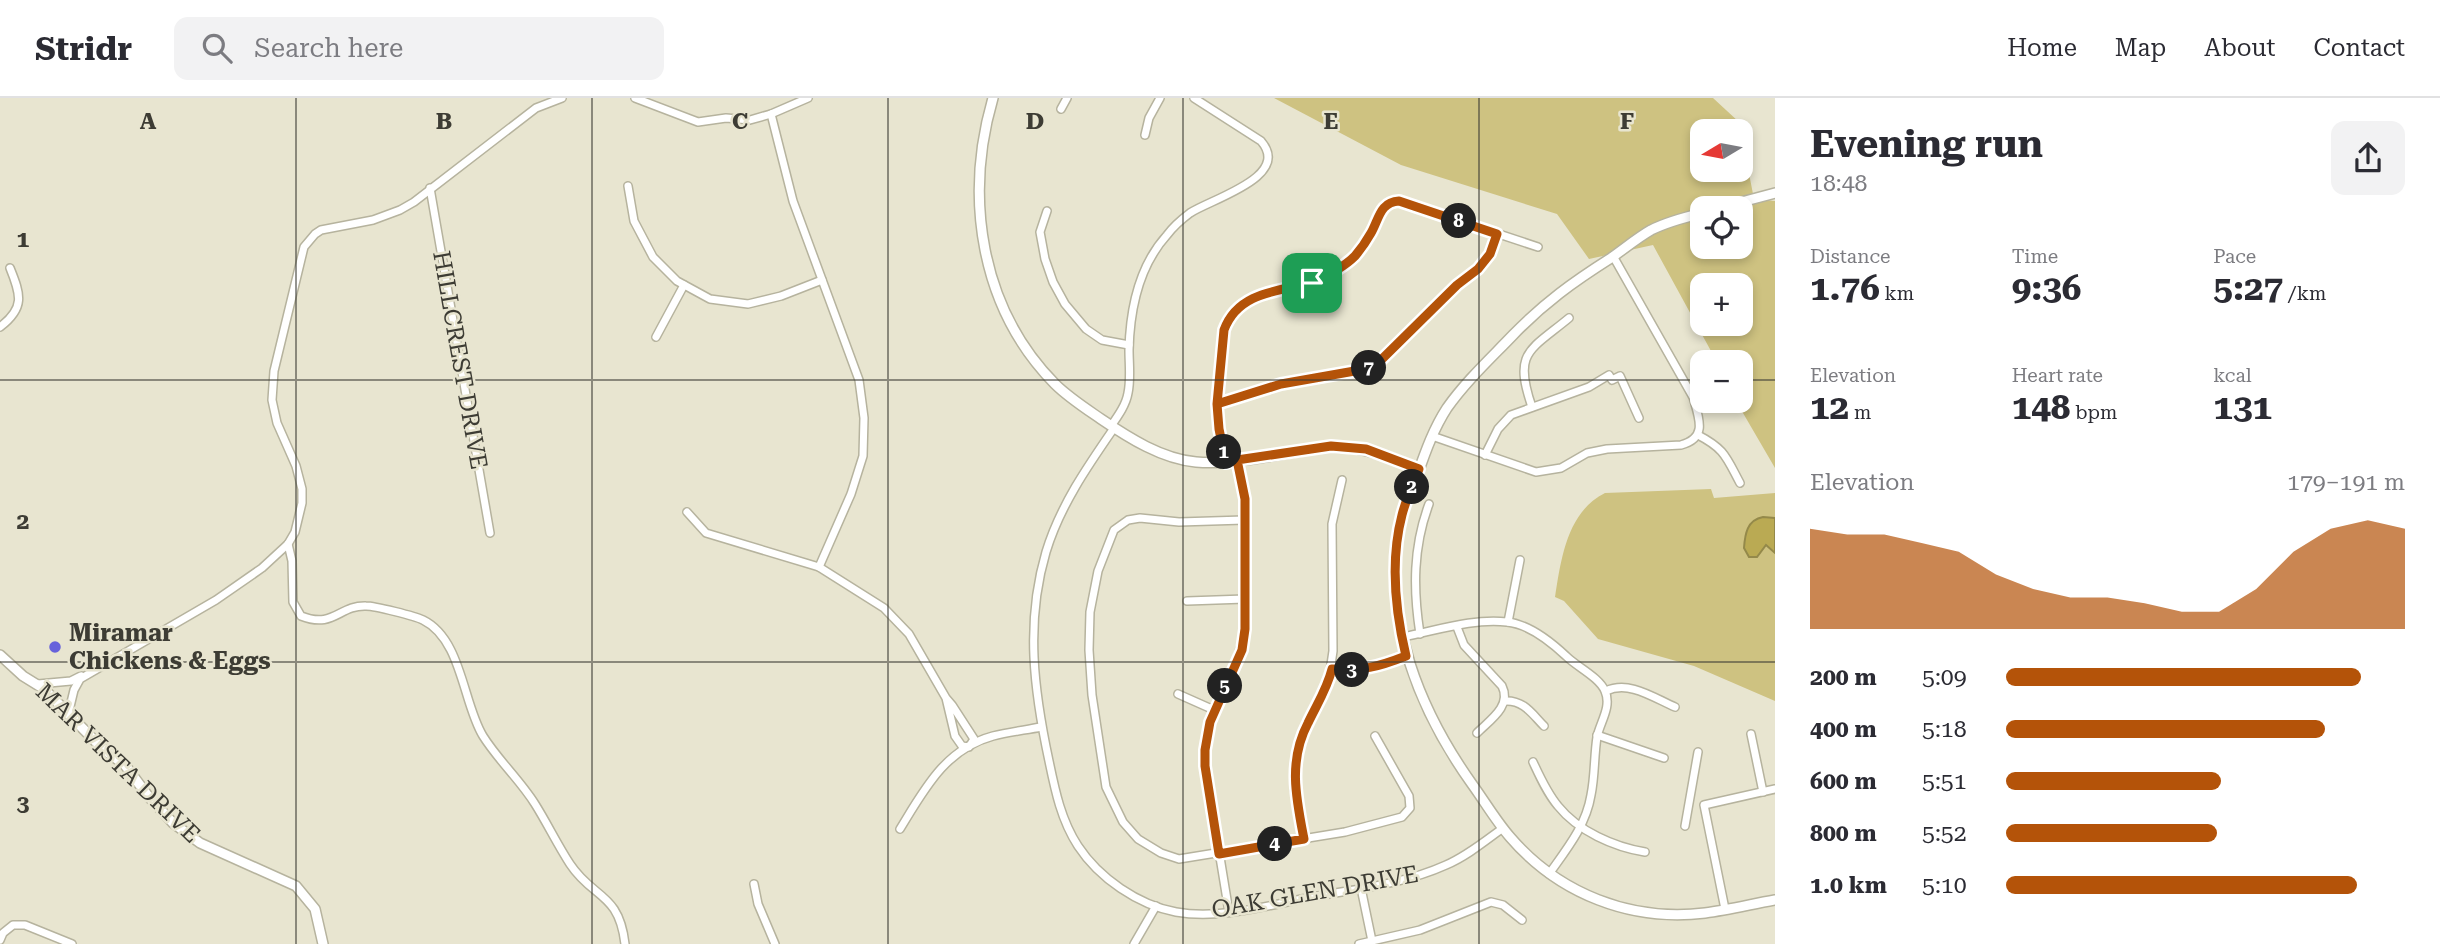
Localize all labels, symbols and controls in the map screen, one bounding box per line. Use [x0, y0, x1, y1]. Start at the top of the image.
search box [174, 17, 664, 80]
text: Stridr [35, 29, 132, 68]
icon: search [198, 29, 236, 67]
text: Search here [254, 33, 403, 63]
text: Home [2007, 34, 2077, 62]
text: Map [2115, 34, 2166, 62]
text: About [2204, 34, 2275, 62]
text: Contact [2313, 34, 2405, 62]
text: A [140, 108, 157, 135]
text: B [436, 108, 452, 135]
text: C [732, 108, 748, 135]
text: D [1026, 108, 1044, 135]
text: E [1324, 108, 1338, 135]
text: F [1620, 108, 1634, 135]
north arrow [1690, 119, 1754, 182]
map controls [1690, 119, 1753, 413]
button: share [2331, 121, 2405, 195]
text: Evening run [1810, 122, 2043, 166]
text: 18:48 [1810, 170, 1867, 197]
button: locate [1690, 196, 1753, 259]
pin: 8 [1442, 204, 1476, 238]
text: 8 [1453, 209, 1464, 232]
text: 1 [17, 226, 30, 253]
text: Distance [1810, 245, 1890, 268]
text: Time [2012, 245, 2058, 268]
text: Pace [2213, 245, 2256, 268]
street label: HILLCREST DRIVE [427, 249, 493, 471]
pin [1282, 253, 1342, 313]
icon: arrive [1293, 264, 1331, 302]
text: 1.76 [1810, 268, 1880, 309]
text: 9:36 [2012, 268, 2081, 309]
text: 5:27 [2213, 268, 2283, 309]
button: + [1690, 273, 1753, 336]
text: km [1880, 282, 1914, 305]
text: /km [2283, 282, 2326, 305]
pin: 7 [1352, 350, 1386, 386]
button: − [1690, 350, 1753, 413]
text: 7 [1363, 356, 1374, 379]
text: Elevation [1810, 364, 1896, 387]
text: Heart rate [2012, 364, 2103, 387]
text: kcal [2213, 364, 2252, 387]
text: 12 [1810, 387, 1849, 428]
text: 148 [2012, 387, 2070, 428]
text: 131 [2213, 387, 2272, 428]
text: m [1849, 401, 1871, 424]
text: bpm [2070, 401, 2117, 424]
pin: 1 [1206, 434, 1242, 470]
text: 1 [1218, 440, 1229, 463]
text: Elevation [1810, 469, 1914, 496]
text: 179–191 m [2287, 469, 2405, 496]
pin: 2 [1394, 470, 1430, 504]
text: 2 [1406, 475, 1417, 498]
text: 2 [17, 508, 29, 535]
place label: Miramar Chickens & Eggs [69, 619, 271, 675]
marker: Miramar Chickens & Eggs [47, 639, 63, 655]
pin: 3 [1334, 652, 1370, 688]
text: 3 [1346, 658, 1357, 681]
text: 200 m [1810, 664, 1877, 691]
text: 5:09 [1922, 664, 1967, 691]
pin: 5 [1208, 668, 1242, 704]
text: 5 [1219, 674, 1230, 697]
street label: MAR VISTA DRIVE [30, 677, 206, 849]
text: 400 m [1810, 716, 1877, 743]
text: 5:18 [1922, 716, 1967, 743]
text: 600 m [1810, 768, 1877, 795]
text: 5:51 [1922, 768, 1967, 795]
text: 3 [17, 790, 30, 817]
text: 800 m [1810, 820, 1877, 847]
text: 5:52 [1922, 820, 1967, 847]
pin: 4 [1258, 826, 1292, 862]
text: 4 [1269, 832, 1280, 855]
street label: OAK GLEN DRIVE [1209, 860, 1421, 924]
text: 1.0 km [1810, 872, 1887, 899]
text: 5:10 [1922, 872, 1967, 899]

